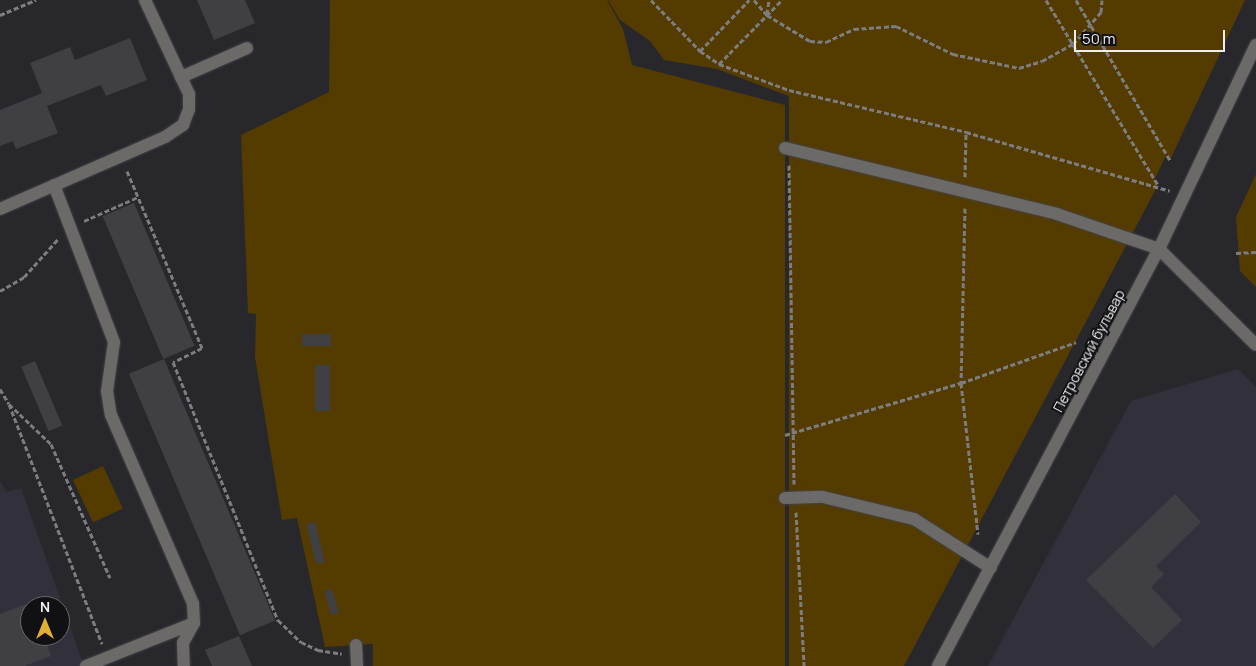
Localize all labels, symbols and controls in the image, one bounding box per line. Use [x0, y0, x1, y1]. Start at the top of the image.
scale bar [1076, 20, 1227, 52]
text: 50 m [1082, 28, 1116, 49]
street label: Петровский бульвар [1050, 287, 1128, 415]
north arrow [20, 596, 70, 646]
text: N [40, 597, 50, 616]

